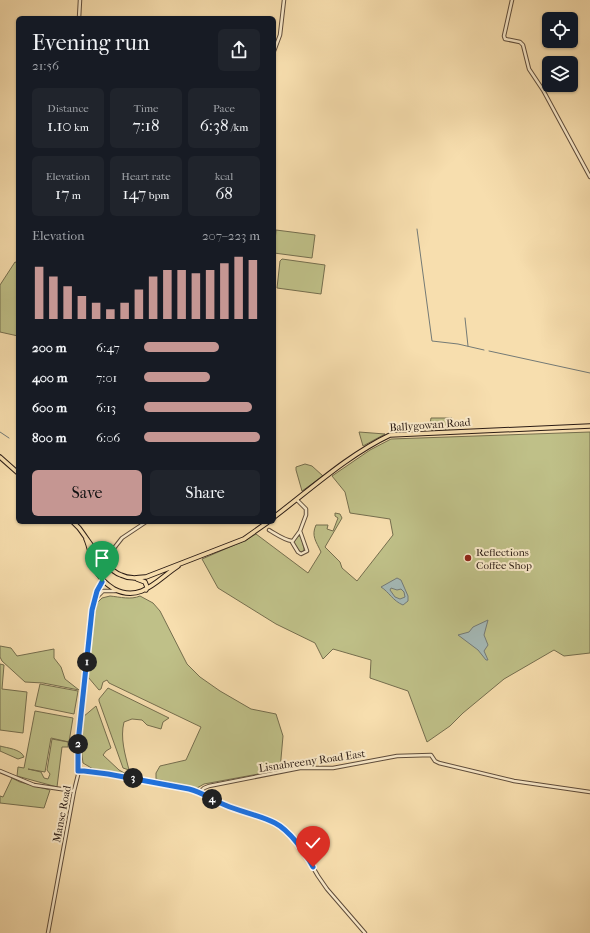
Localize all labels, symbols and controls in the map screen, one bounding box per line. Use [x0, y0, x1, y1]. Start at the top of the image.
map controls [542, 12, 578, 92]
button: locate [542, 12, 578, 48]
button: share [218, 29, 260, 71]
text: Evening run [32, 30, 150, 56]
button: layers [542, 56, 578, 92]
text: 21:56 [32, 58, 59, 73]
text: Distance [47, 102, 89, 115]
text: Time [134, 102, 159, 115]
text: Pace [213, 102, 235, 115]
text: 1.10 [47, 115, 72, 135]
text: 7:18 [133, 115, 159, 135]
text: 6:38 [200, 115, 228, 135]
text: km [72, 121, 89, 134]
text: /km [228, 121, 248, 134]
text: Elevation [46, 170, 90, 183]
text: Heart rate [121, 170, 171, 183]
text: kcal [215, 170, 233, 183]
text: 17 [55, 183, 69, 203]
text: 147 [122, 183, 146, 203]
text: 68 [215, 183, 233, 203]
text: m [69, 189, 81, 202]
text: bpm [146, 189, 170, 202]
text: Elevation [32, 228, 85, 243]
text: 207–223 m [202, 228, 260, 243]
text: 200 m [32, 340, 67, 355]
text: 6:47 [96, 340, 120, 355]
text: 400 m [32, 370, 68, 385]
text: 7:01 [96, 370, 117, 385]
text: 600 m [32, 400, 67, 415]
text: 6:13 [96, 400, 116, 415]
street label: Ballygowan Road [389, 416, 472, 434]
text: 800 m [32, 430, 66, 445]
text: 6:06 [96, 430, 120, 445]
button: Save [32, 470, 142, 516]
button: Share [150, 470, 260, 516]
pin [85, 541, 119, 582]
place label: Reflections Coffee Shop [476, 546, 532, 572]
icon: arrive [91, 547, 113, 569]
marker: Reflections Coffee Shop [463, 553, 473, 563]
pin: 1 [77, 652, 97, 672]
text: 1 [85, 655, 89, 668]
pin: 2 [68, 734, 88, 754]
text: 2 [75, 737, 81, 750]
street label: Lisnabreeny Road East [258, 747, 366, 775]
pin: 3 [123, 768, 143, 788]
text: 3 [131, 771, 135, 784]
street label: Manse Road [50, 783, 74, 844]
pin: 4 [202, 789, 222, 809]
text: 4 [209, 792, 215, 805]
pin [296, 826, 330, 867]
icon: check [302, 832, 324, 854]

